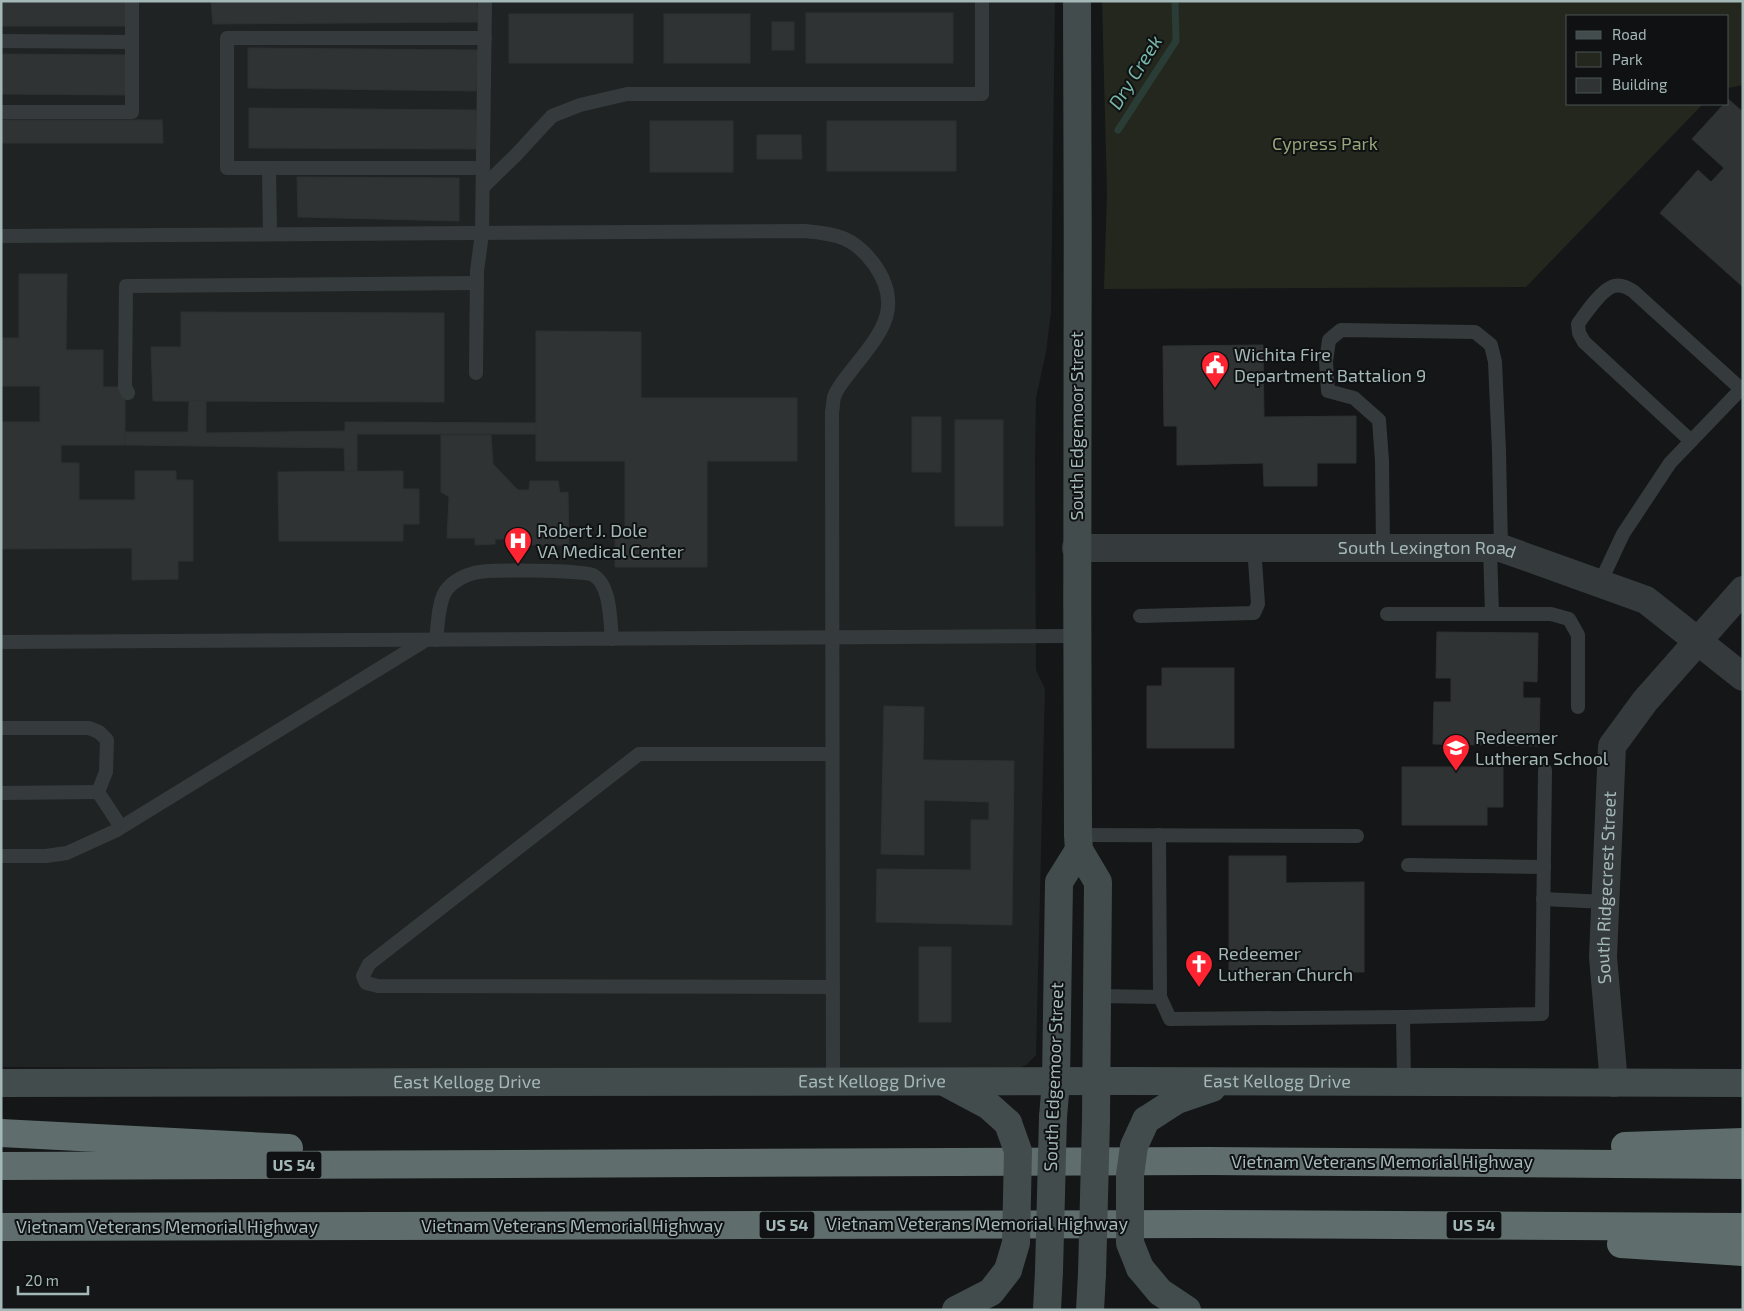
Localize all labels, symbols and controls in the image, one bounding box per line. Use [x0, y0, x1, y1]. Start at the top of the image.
legend [1566, 15, 1729, 105]
text: Road [1612, 25, 1647, 43]
water label: Dry Creek [1103, 30, 1167, 114]
text: Park [1612, 50, 1643, 68]
text: Building [1612, 75, 1668, 93]
park label: Cypress Park [1272, 132, 1378, 154]
street label: South Edgemoor Street [1065, 331, 1087, 521]
place label: Wichita Fire Department Battalion 9 [1234, 343, 1426, 386]
public building icon: Wichita Fire Department Battalion 9 [1200, 350, 1230, 389]
place label: Robert J. Dole VA Medical Center [537, 519, 684, 562]
hospital icon: Robert J. Dole VA Medical Center [503, 526, 533, 565]
street label: South Lexington Road [1338, 536, 1519, 563]
place label: Redeemer Lutheran School [1475, 726, 1609, 769]
school or university icon: Redeemer Lutheran School [1441, 733, 1471, 772]
street label: South Ridgecrest Street [1591, 790, 1620, 985]
place label: Redeemer Lutheran Church [1218, 942, 1353, 985]
church icon: Redeemer Lutheran Church [1184, 949, 1214, 988]
street label: South Edgemoor Street [1039, 982, 1067, 1172]
street label: East Kellogg Drive [798, 1069, 946, 1092]
street label: East Kellogg Drive [1203, 1069, 1351, 1092]
street label: East Kellogg Drive [393, 1070, 541, 1092]
street label: Vietnam Veterans Memorial Highway [1231, 1150, 1533, 1172]
road number: US 54 [266, 1152, 322, 1178]
road number: US 54 [760, 1212, 814, 1238]
street label: Vietnam Veterans Memorial Highway [826, 1212, 1128, 1234]
road number: US 54 [1446, 1212, 1502, 1238]
street label: Vietnam Veterans Memorial Highway [421, 1214, 723, 1236]
street label: Vietnam Veterans Memorial Highway [16, 1215, 318, 1237]
scale bar [18, 1264, 88, 1296]
text: 20 m [25, 1271, 59, 1289]

